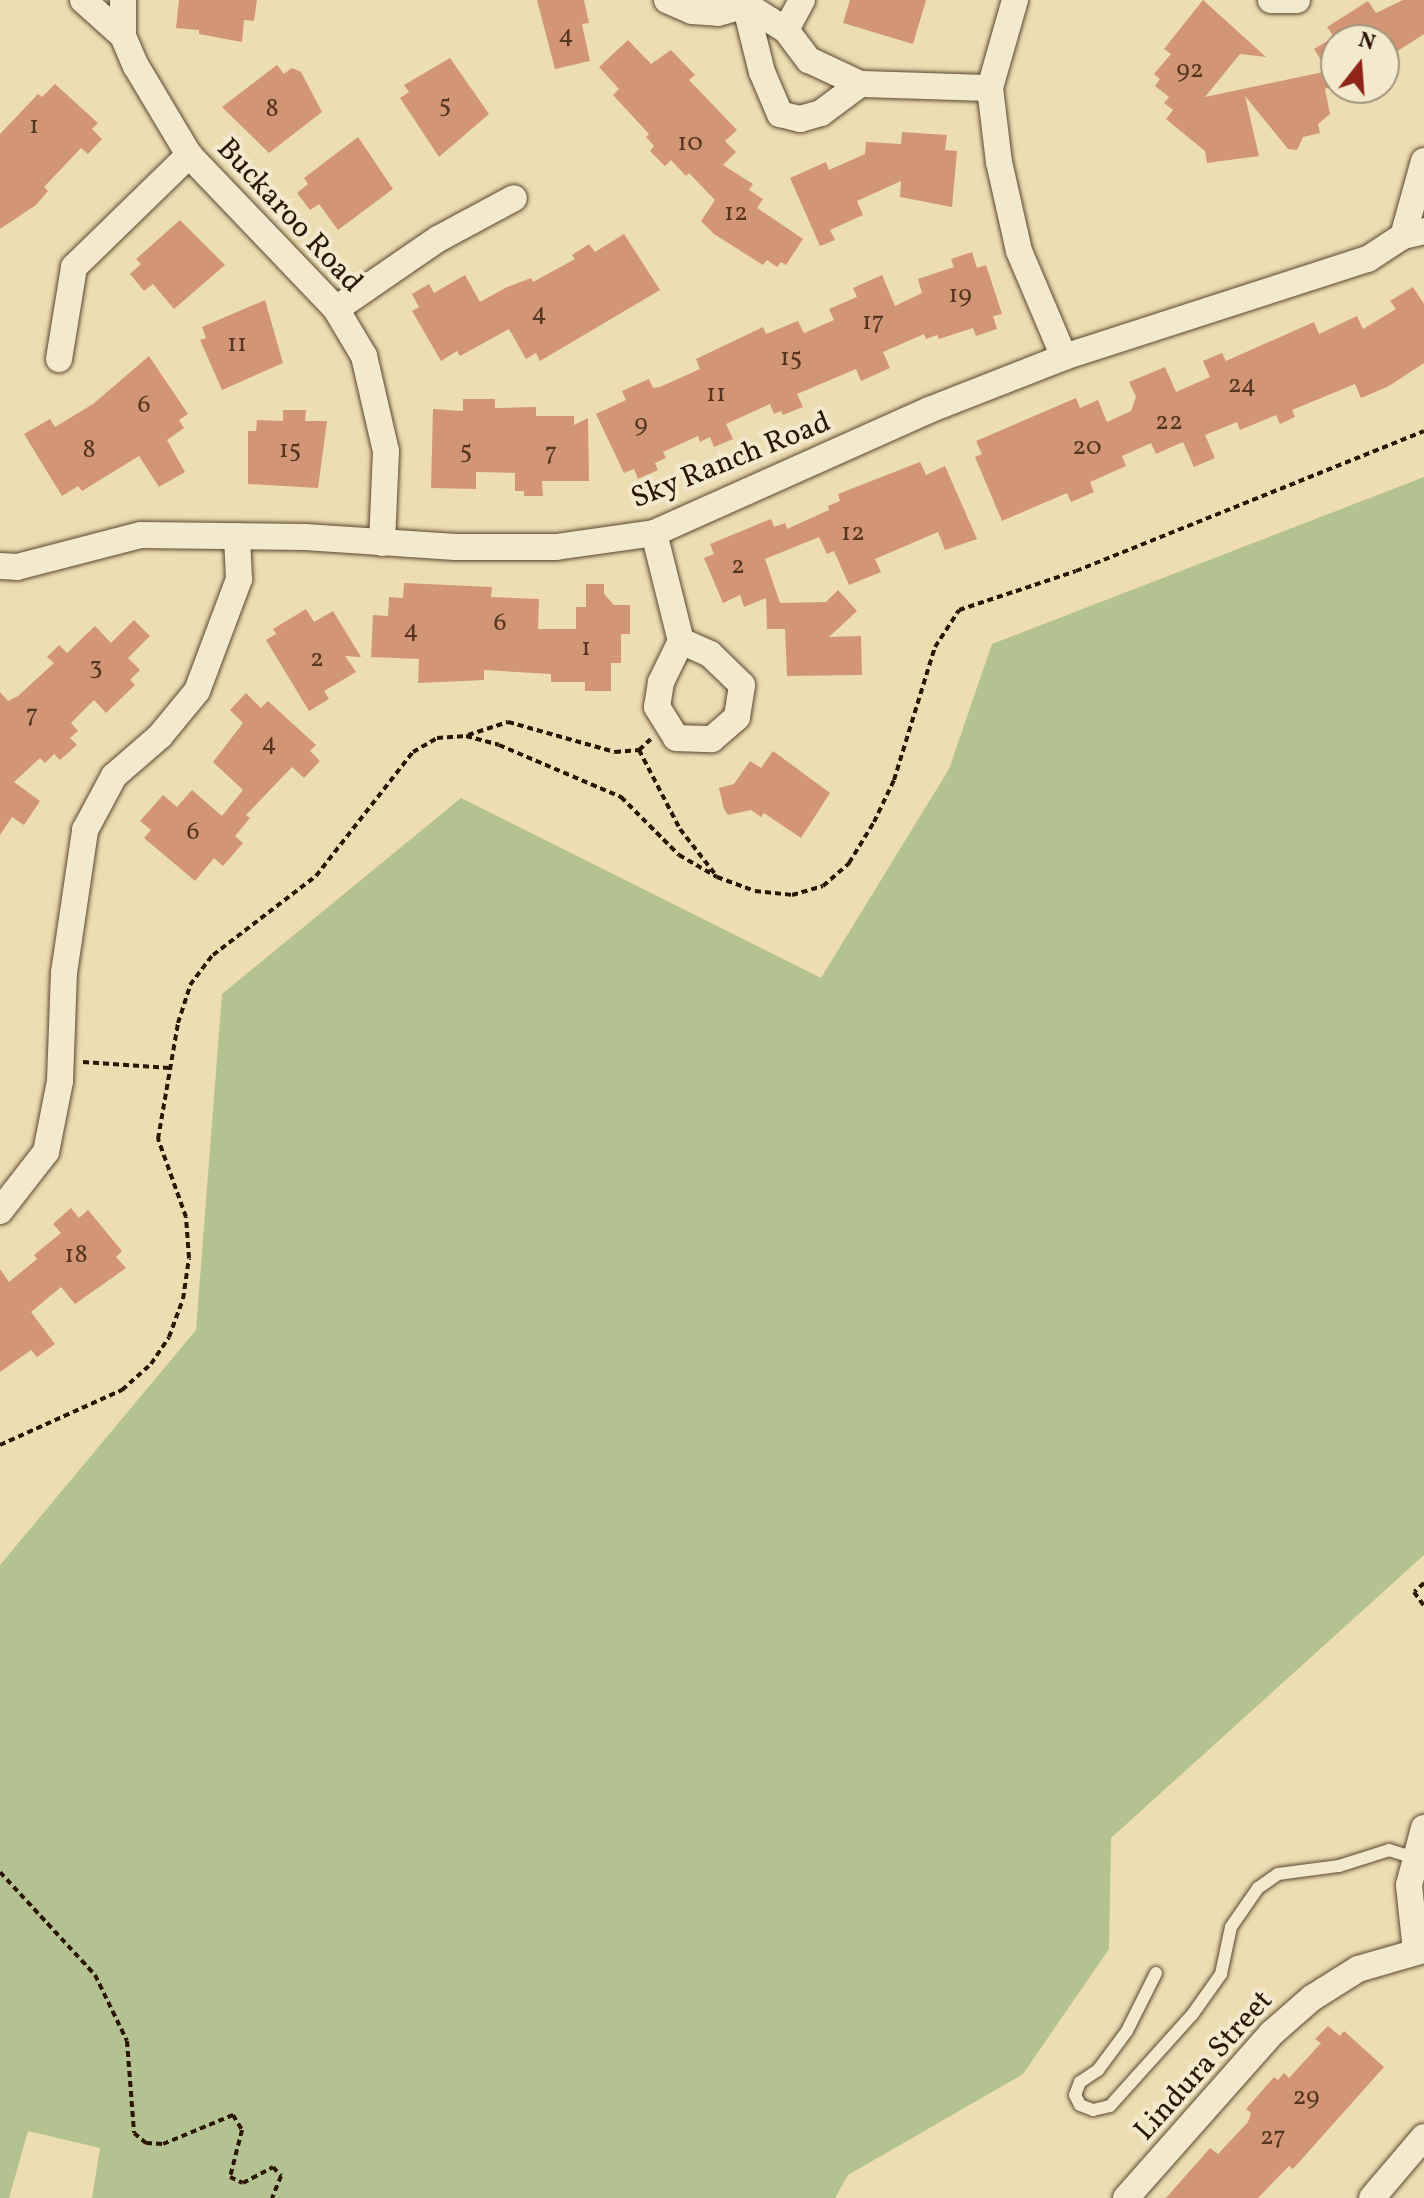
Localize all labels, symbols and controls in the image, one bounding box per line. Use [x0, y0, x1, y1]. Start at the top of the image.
house number: 4 [558, 20, 574, 52]
north arrow [1320, 24, 1400, 104]
text: N [1354, 25, 1379, 60]
house number: 92 [1176, 55, 1204, 87]
house number: 5 [439, 90, 451, 122]
house number: 8 [265, 94, 279, 126]
house number: 1 [29, 111, 39, 143]
house number: 10 [677, 128, 703, 160]
street label: Buckaroo Road [208, 131, 370, 301]
house number: 12 [724, 198, 748, 230]
house number: 19 [948, 280, 972, 312]
house number: 4 [531, 298, 547, 330]
house number: 17 [862, 307, 884, 339]
house number: 11 [227, 329, 247, 361]
house number: 15 [780, 343, 802, 375]
house number: 24 [1228, 370, 1256, 402]
house number: 11 [706, 379, 726, 411]
house number: 6 [137, 390, 151, 422]
street label: Sky Ranch Road [626, 404, 836, 518]
house number: 22 [1155, 407, 1183, 439]
house number: 9 [634, 409, 648, 441]
house number: 20 [1072, 432, 1102, 464]
house number: 8 [82, 435, 96, 467]
house number: 15 [279, 435, 301, 467]
house number: 5 [460, 436, 472, 468]
house number: 7 [545, 438, 557, 470]
house number: 12 [841, 518, 865, 550]
house number: 2 [731, 551, 745, 583]
house number: 6 [493, 608, 507, 640]
house number: 4 [403, 615, 419, 647]
house number: 1 [581, 633, 591, 665]
house number: 2 [310, 644, 324, 676]
house number: 3 [89, 652, 103, 684]
house number: 7 [26, 700, 38, 732]
house number: 4 [261, 728, 277, 760]
house number: 6 [186, 817, 200, 849]
house number: 18 [64, 1240, 88, 1272]
street label: Lindura Street [1127, 1983, 1281, 2149]
house number: 29 [1292, 2082, 1320, 2114]
house number: 27 [1260, 2122, 1286, 2154]

